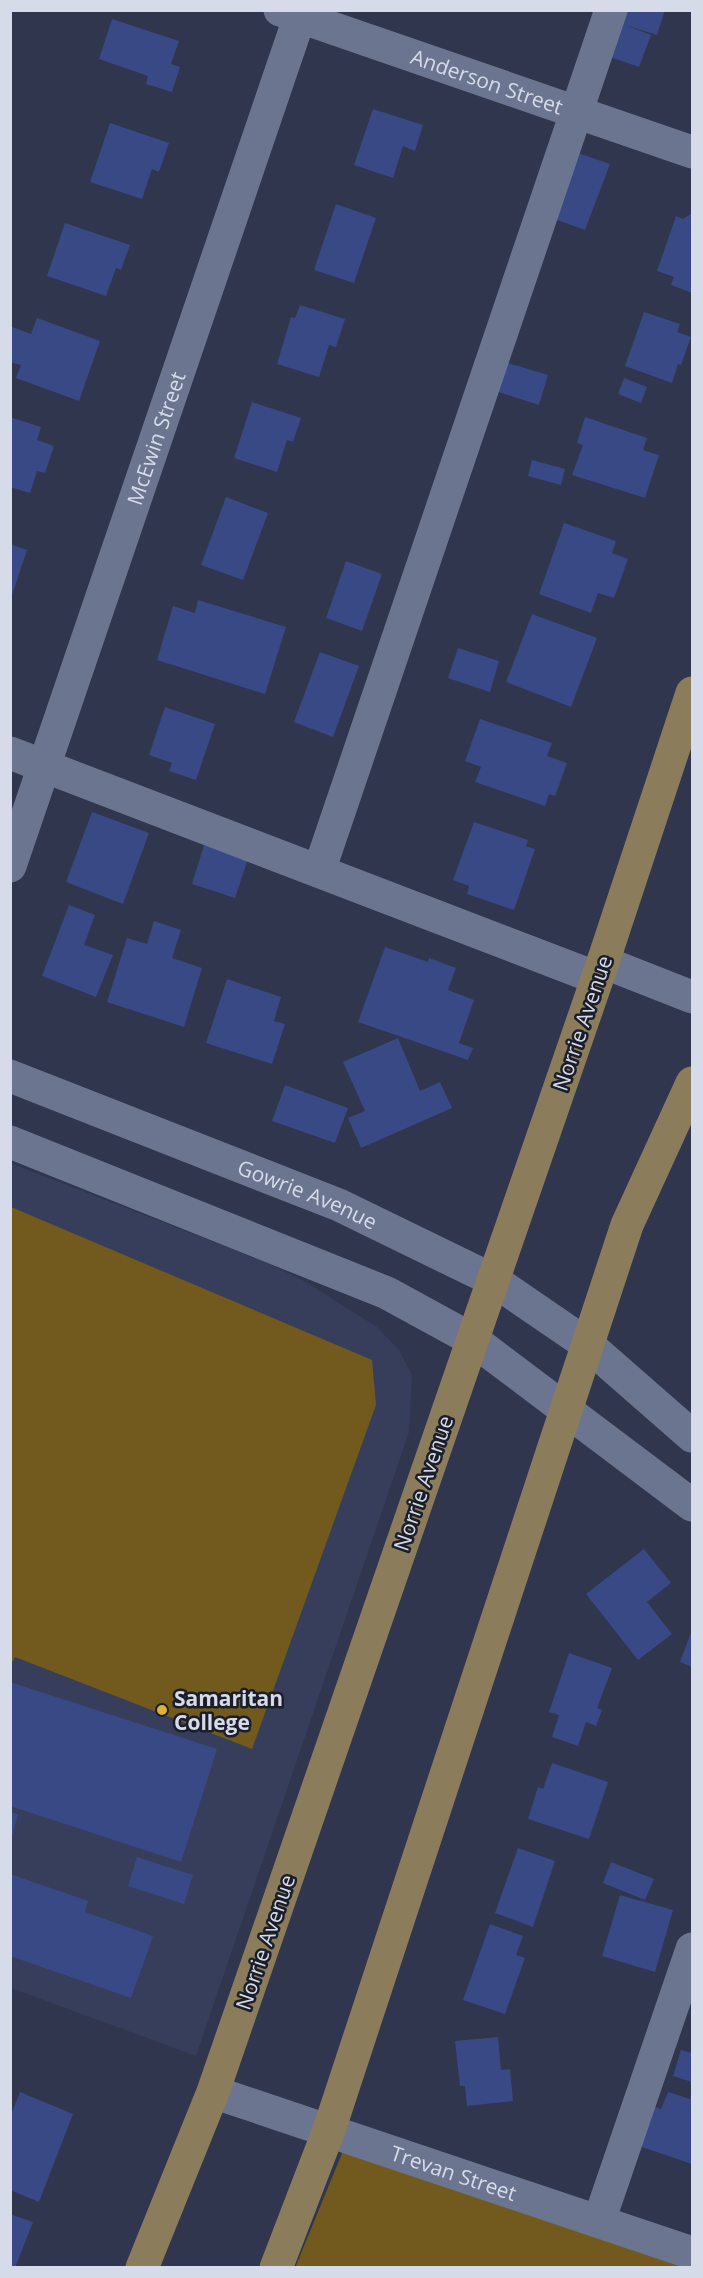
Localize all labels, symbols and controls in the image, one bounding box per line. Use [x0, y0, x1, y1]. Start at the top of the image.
street label: Anderson Street [407, 42, 567, 121]
street label: McEwin Street [120, 368, 192, 509]
street label: Norrie Avenue [546, 952, 618, 1094]
street label: Gowrie Avenue [234, 1153, 382, 1235]
street label: Norrie Avenue [387, 1412, 459, 1554]
place label: Samaritan College [174, 1684, 283, 1736]
marker: Samaritan College [155, 1703, 169, 1717]
street label: Norrie Avenue [229, 1871, 301, 2013]
street label: Trevan Street [387, 2139, 520, 2207]

